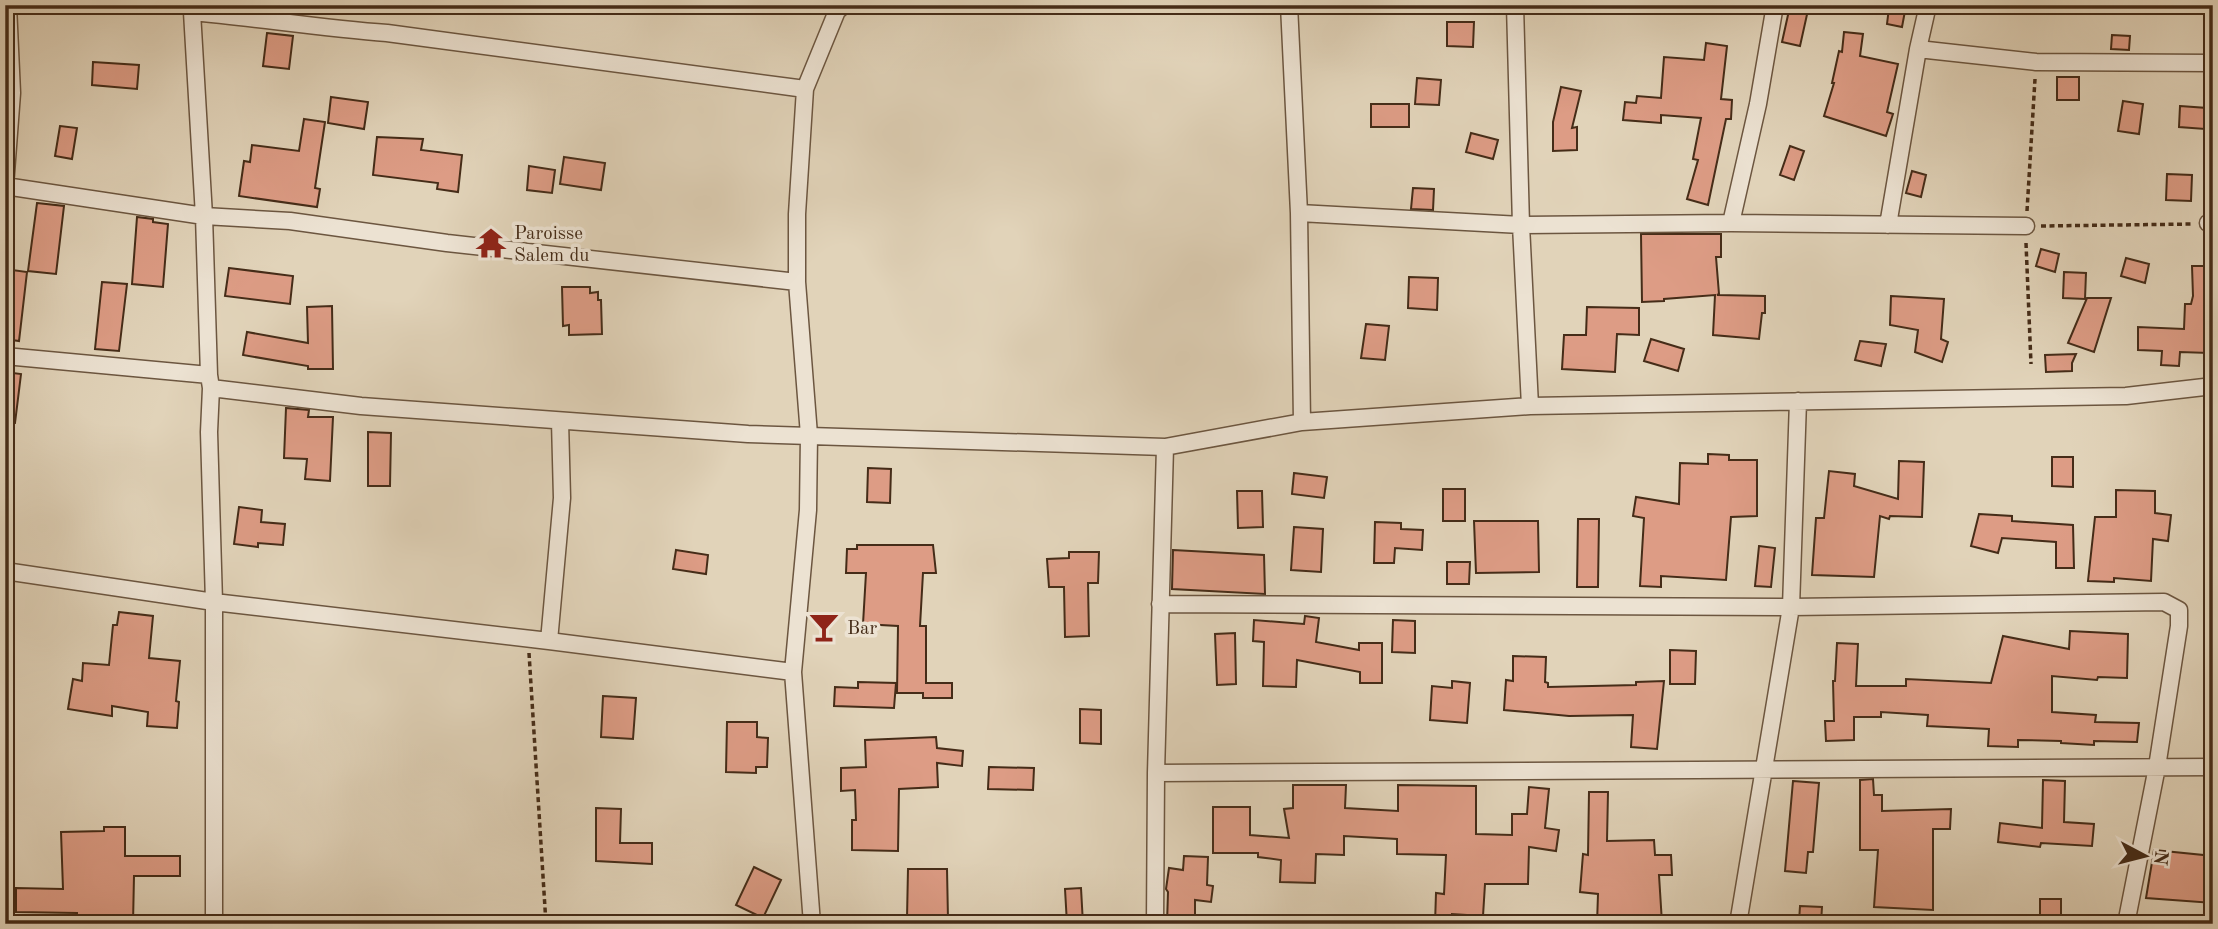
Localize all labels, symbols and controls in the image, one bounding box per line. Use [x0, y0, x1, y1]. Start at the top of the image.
place label: Paroisse Salem du [514, 225, 590, 266]
temple icon: Paroisse Salem du [474, 226, 508, 260]
bar icon: Bar [807, 610, 841, 644]
place label: Bar [847, 620, 877, 639]
north arrow [2110, 820, 2180, 890]
text: N [2149, 849, 2170, 867]

